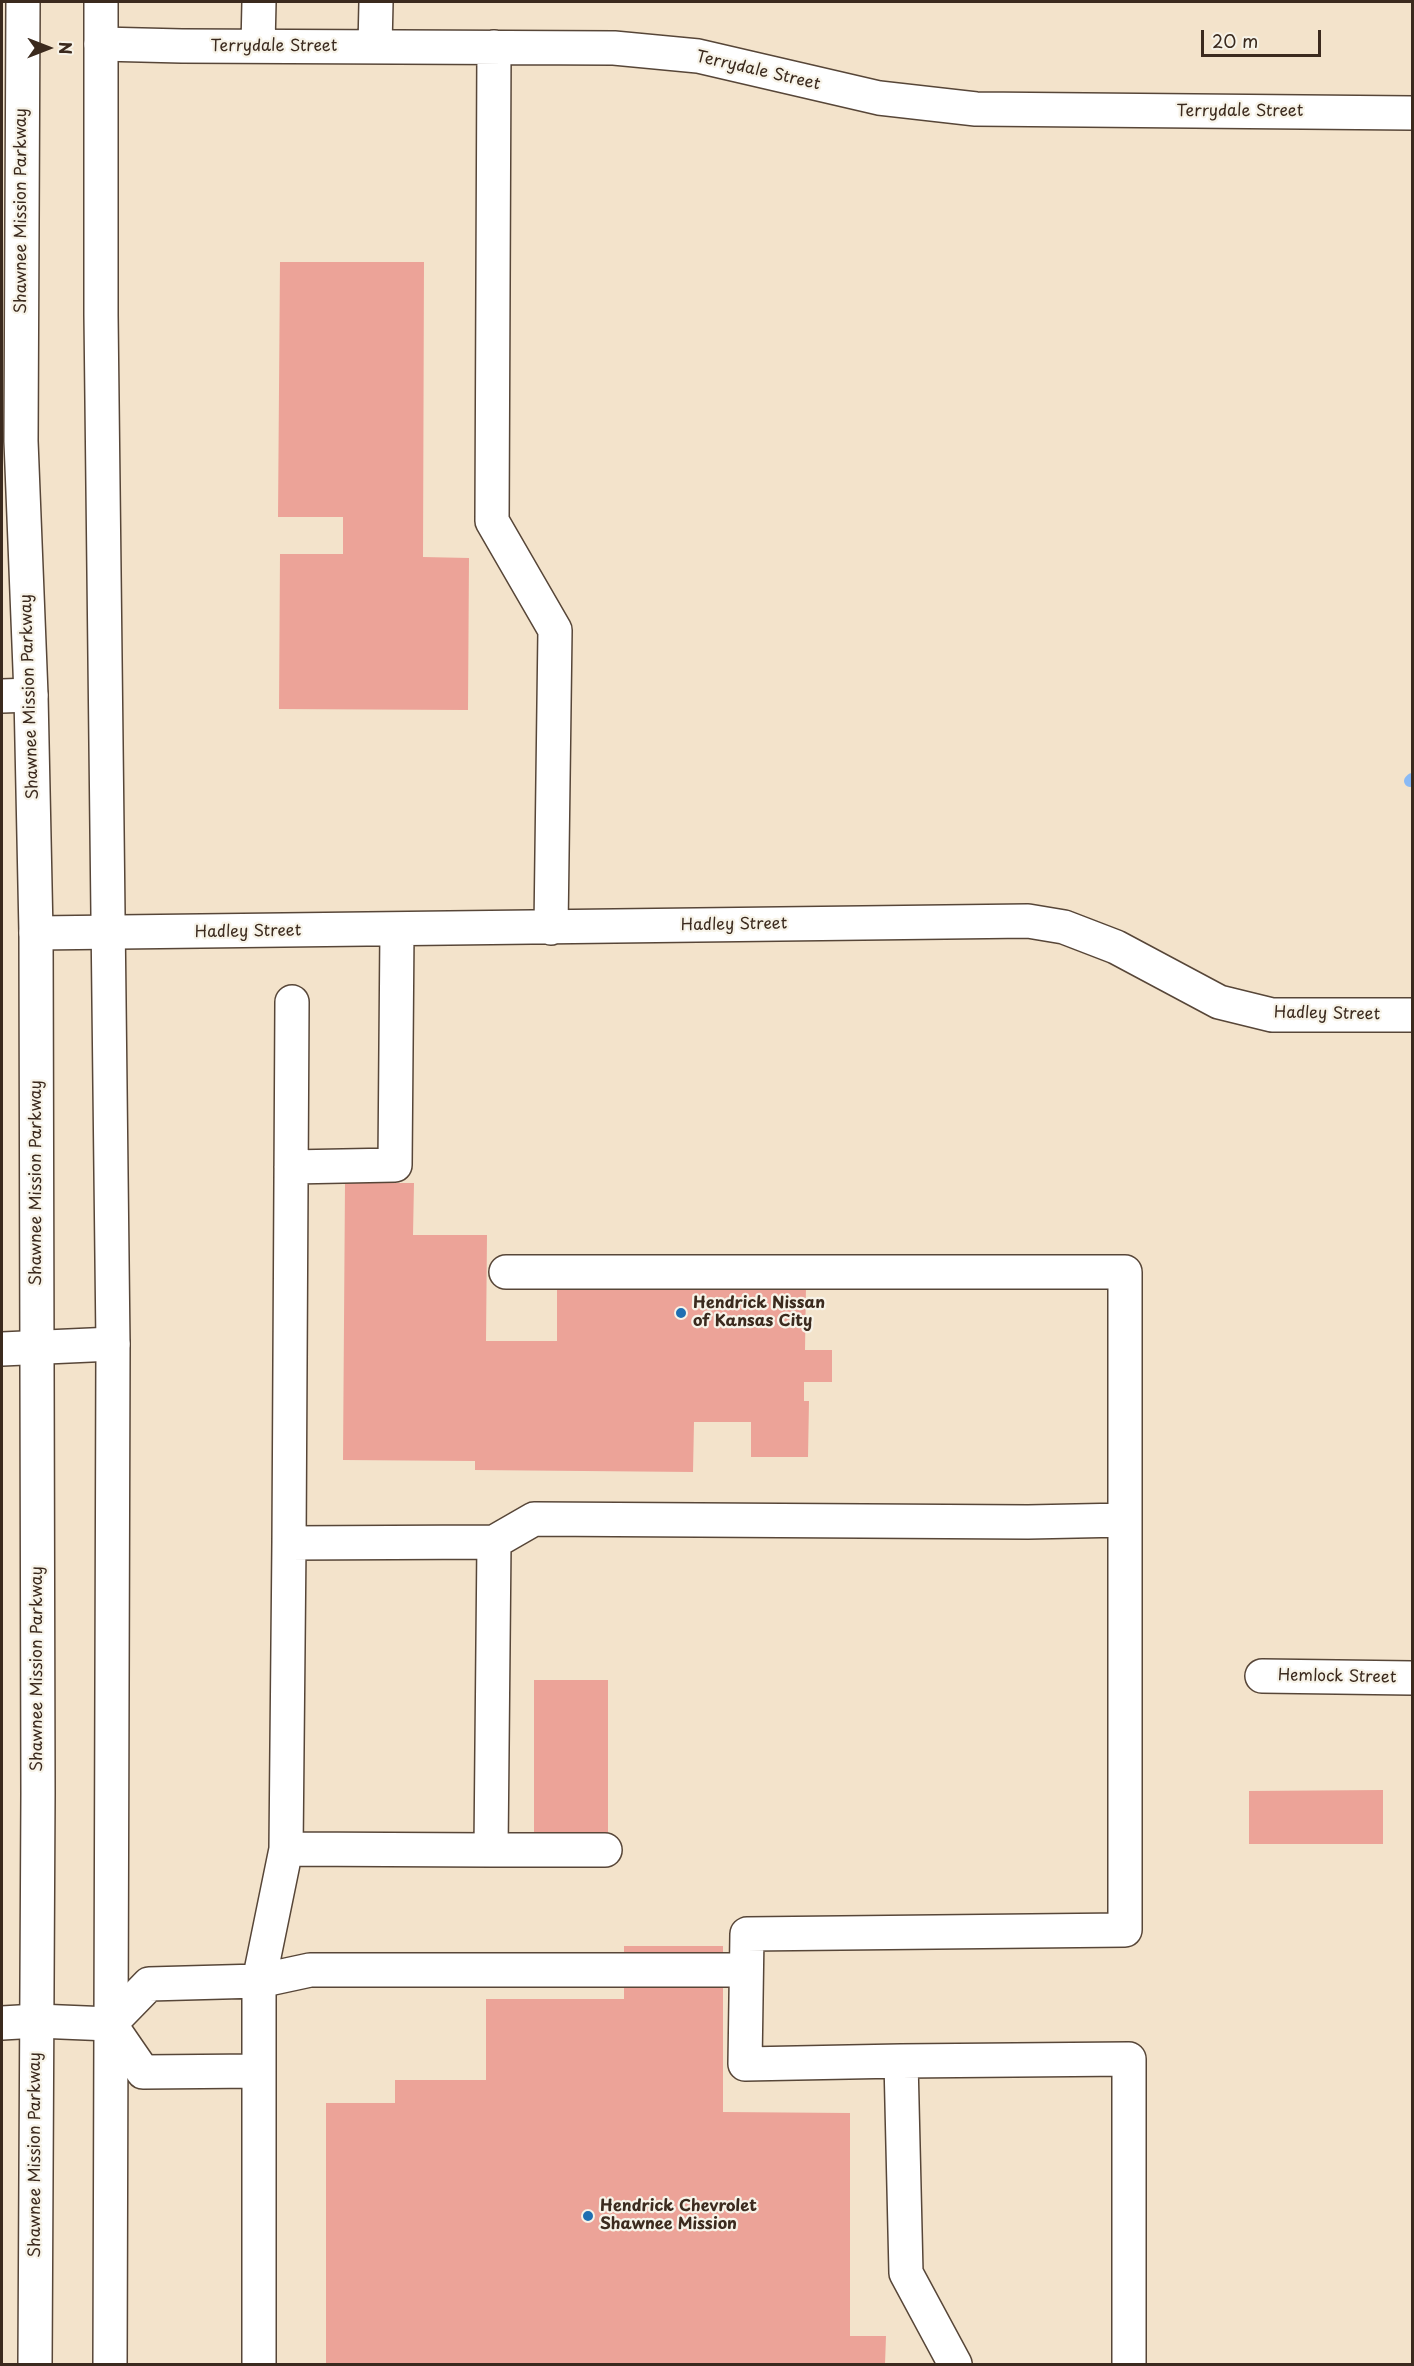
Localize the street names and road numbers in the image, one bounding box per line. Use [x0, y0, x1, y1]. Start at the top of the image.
street label: Terrydale Street [211, 37, 337, 57]
street label: Terrydale Street [694, 47, 822, 95]
street label: Terrydale Street [1177, 102, 1303, 122]
street label: Shawnee Mission Parkway [12, 108, 32, 314]
street label: Shawnee Mission Parkway [17, 594, 43, 800]
street label: Hadley Street [681, 914, 787, 936]
street label: Hadley Street [195, 921, 301, 943]
street label: Hadley Street [1274, 1003, 1380, 1025]
street label: Shawnee Mission Parkway [27, 1080, 47, 1286]
street label: Shawnee Mission Parkway [28, 1566, 48, 1772]
street label: Hemlock Street [1278, 1666, 1396, 1688]
street label: Shawnee Mission Parkway [26, 2052, 46, 2258]

